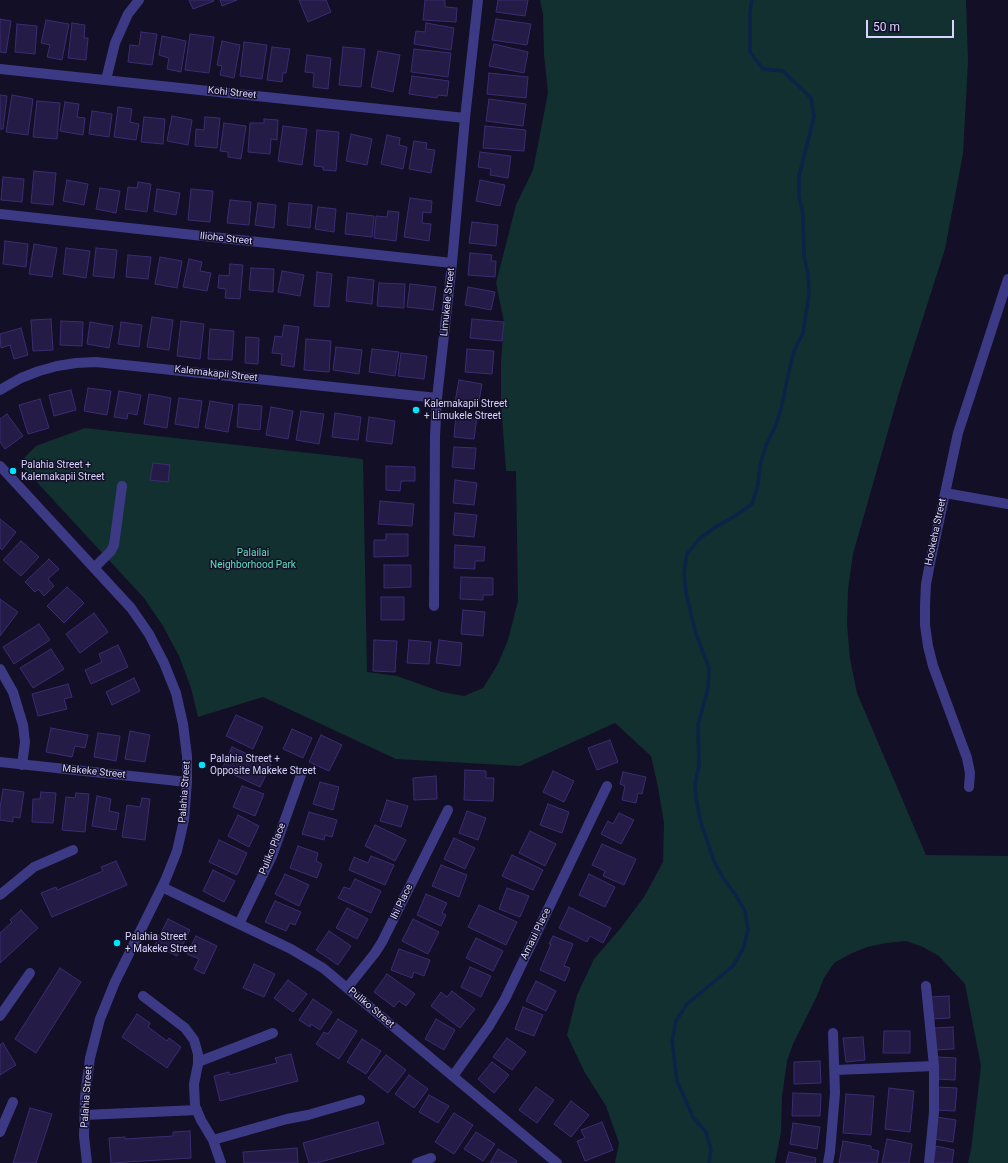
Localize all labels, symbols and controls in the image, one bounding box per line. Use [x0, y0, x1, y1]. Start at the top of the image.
scale bar [868, 12, 956, 38]
text: 50 m [873, 20, 900, 34]
street label: Kohi Street [207, 84, 257, 102]
street label: Iliohe Street [199, 230, 253, 248]
street label: Limukele Street [438, 267, 458, 337]
street label: Kalemakapii Street [174, 364, 258, 384]
place label: Kalemakapii Street + Limukele Street [424, 398, 508, 422]
marker: Kalemakapii Street + Limukele Street [411, 405, 421, 415]
place label: Palahia Street + Kalemakapii Street [21, 459, 105, 482]
marker: Palahia Street + Kalemakapii Street [8, 466, 18, 476]
street label: Hookeha Street [923, 497, 949, 567]
park label: Palailai Neighborhood Park [210, 547, 296, 570]
place label: Palahia Street + Opposite Makeke Street [210, 753, 316, 776]
marker: Palahia Street + Opposite Makeke Street [197, 760, 207, 770]
street label: Palahia Street [177, 761, 193, 823]
street label: Makeke Street [62, 763, 126, 781]
street label: Puliko Place [257, 821, 289, 877]
street label: Ihi Place [388, 882, 416, 922]
street label: Amaui Place [518, 906, 554, 962]
place label: Palahia Street + Makeke Street [125, 931, 197, 954]
marker: Palahia Street + Makeke Street [112, 938, 122, 948]
street label: Puliko Street [346, 985, 396, 1031]
street label: Palahia Street [79, 1066, 95, 1128]

